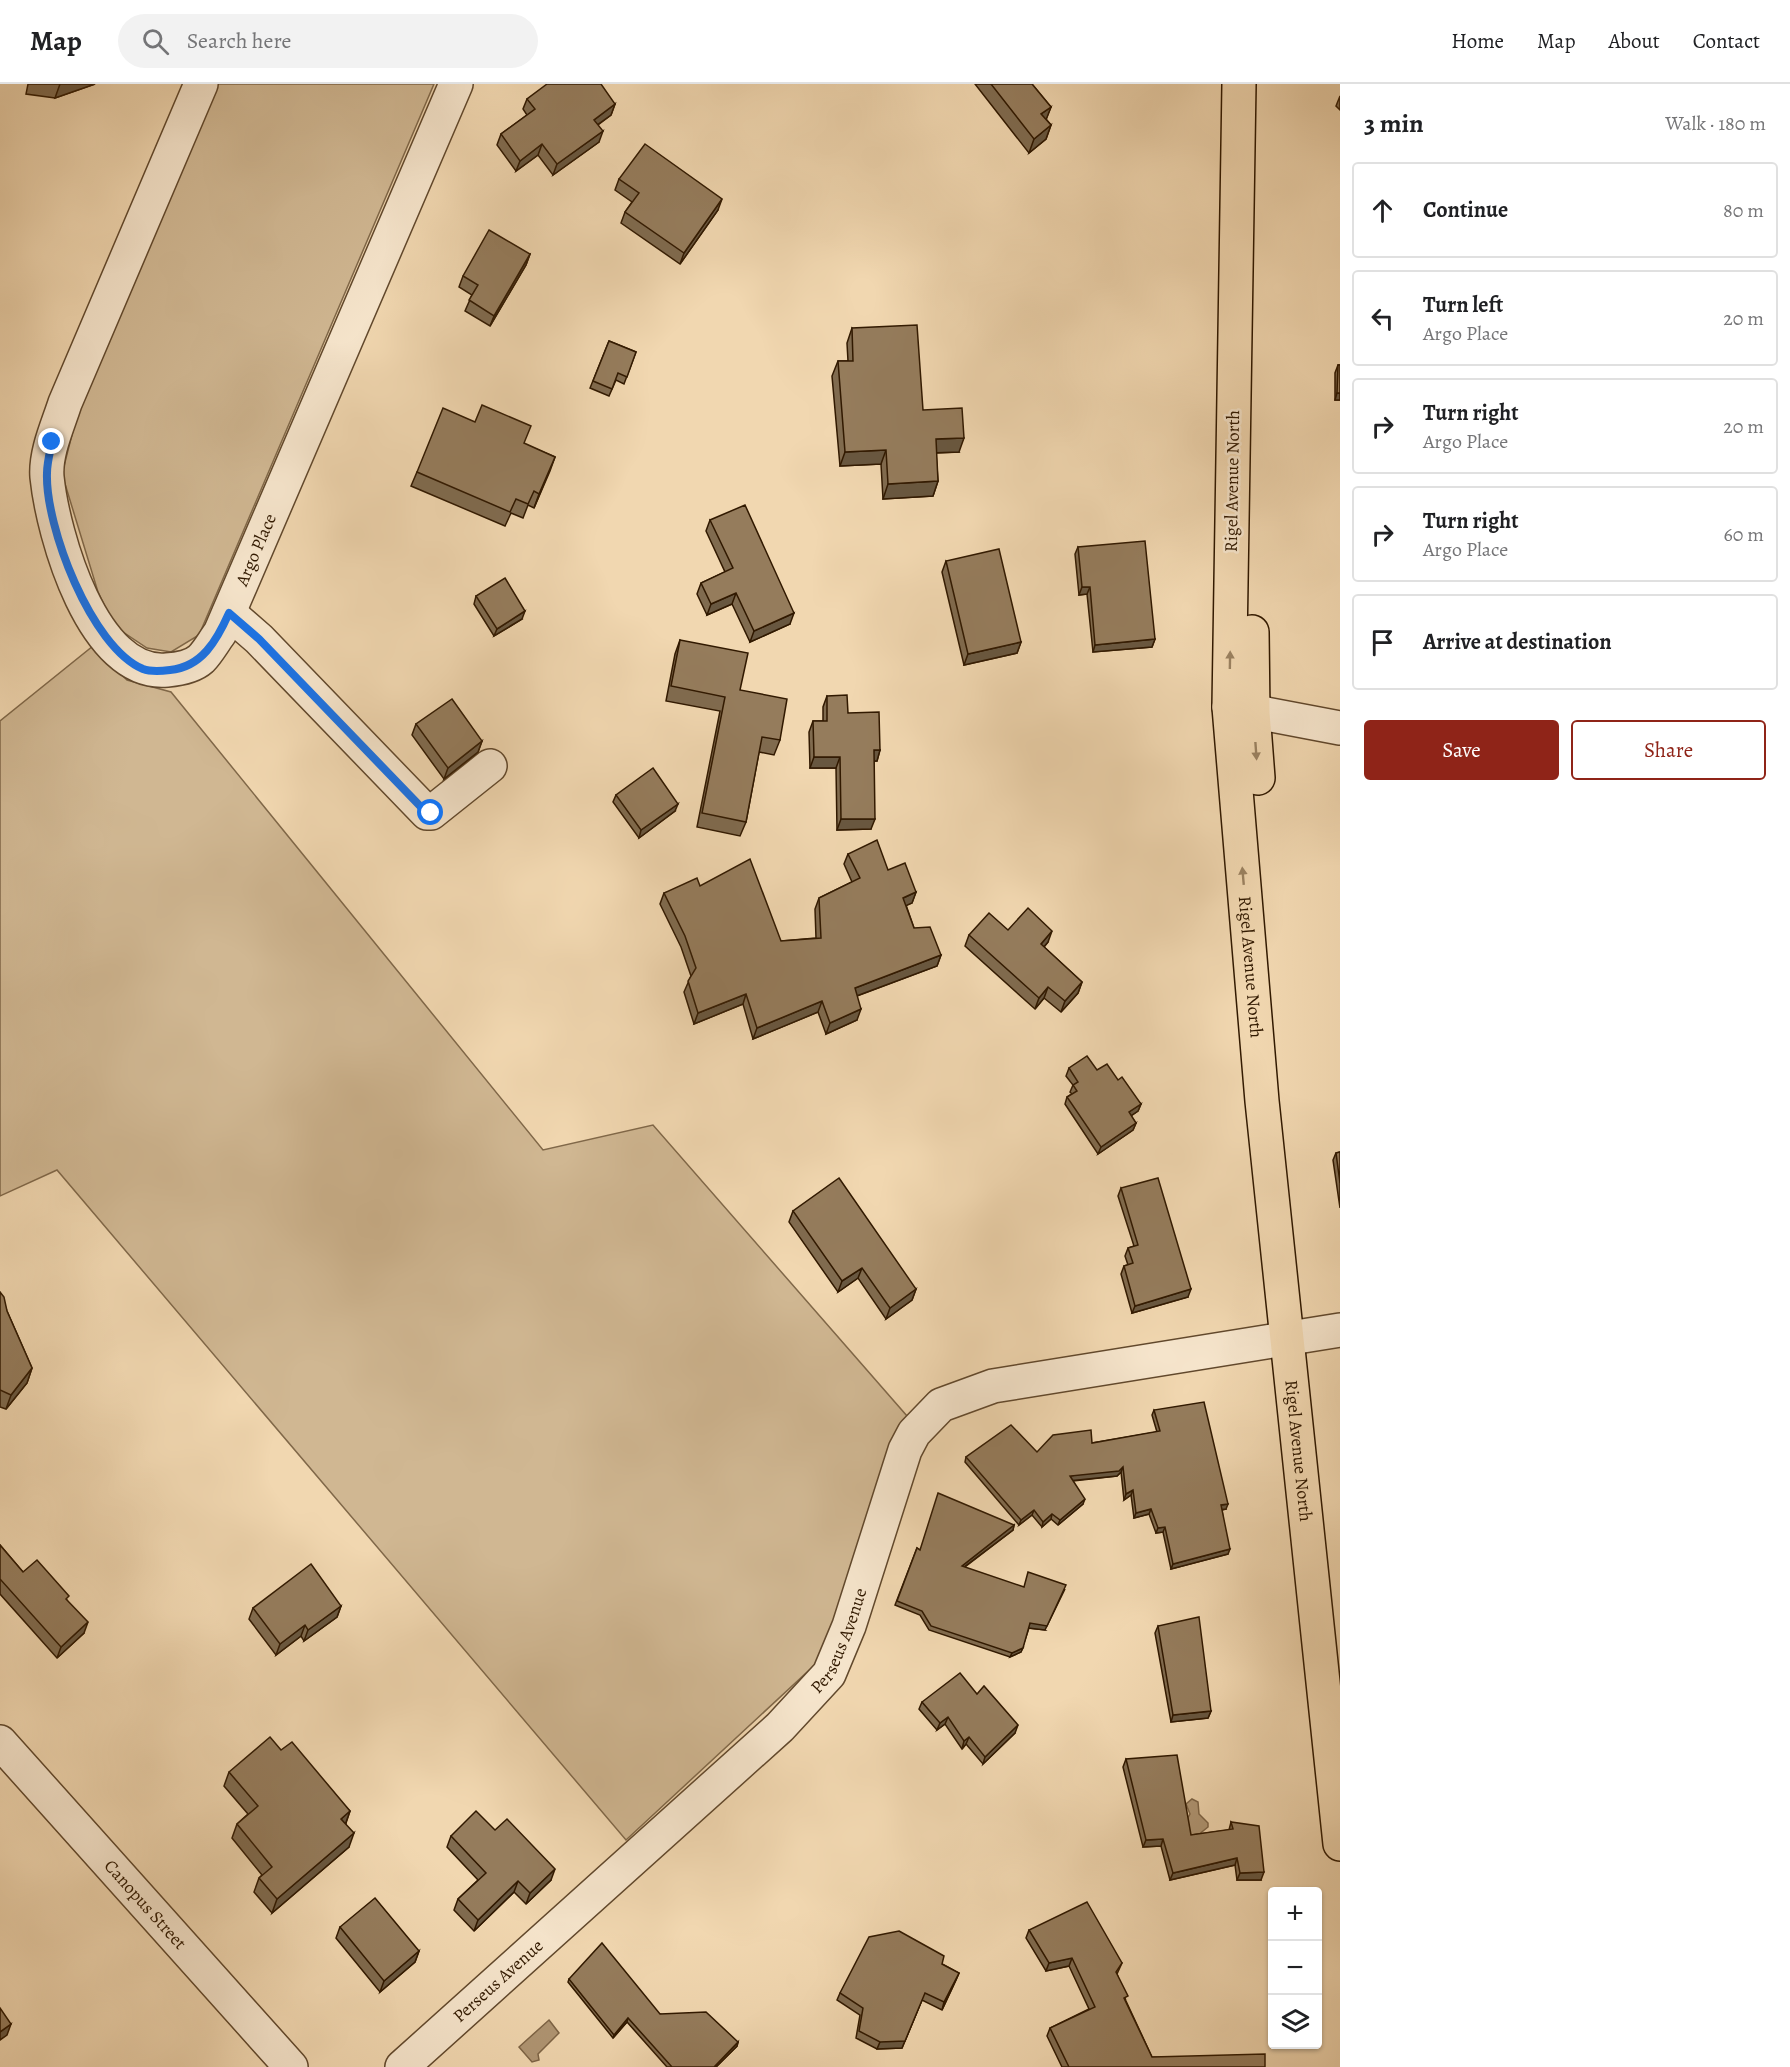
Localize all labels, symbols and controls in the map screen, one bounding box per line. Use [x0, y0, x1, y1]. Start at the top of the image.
search box [118, 14, 538, 68]
text: Map [30, 22, 82, 60]
icon: search [139, 25, 172, 58]
text: Search here [187, 26, 291, 56]
text: Home [1451, 27, 1504, 55]
text: Map [1537, 27, 1575, 55]
text: About [1608, 27, 1660, 55]
text: Contact [1693, 27, 1760, 55]
text: 3 min [1364, 106, 1424, 141]
text: Walk · 180 m [1665, 110, 1766, 137]
icon: ahead [1366, 194, 1399, 227]
text: Continue [1423, 195, 1508, 225]
text: 80 m [1723, 197, 1764, 224]
text: Turn left [1423, 290, 1503, 320]
icon: left [1366, 302, 1399, 335]
text: 20 m [1723, 305, 1764, 332]
text: Argo Place [1423, 320, 1508, 347]
text: Turn right [1423, 398, 1519, 428]
street label: Rigel Avenue North [1219, 409, 1245, 552]
icon: right [1366, 410, 1399, 443]
text: 20 m [1723, 413, 1764, 440]
route end [38, 428, 64, 454]
text: Argo Place [1423, 428, 1508, 455]
text: Turn right [1423, 506, 1519, 536]
street label: Argo Place [229, 510, 282, 591]
icon: right [1366, 518, 1399, 551]
text: 60 m [1724, 521, 1764, 548]
text: Argo Place [1423, 536, 1508, 563]
icon: arrive [1366, 626, 1399, 659]
text: Arrive at destination [1423, 627, 1612, 657]
one-way arrow [1225, 651, 1235, 670]
button: Save [1364, 720, 1559, 780]
button: Share [1571, 720, 1766, 780]
one-way arrow [1251, 742, 1261, 761]
route start [417, 799, 443, 825]
one-way arrow [1238, 866, 1248, 885]
street label: Rigel Avenue North [1233, 895, 1269, 1039]
street label: Rigel Avenue North [1279, 1379, 1318, 1523]
street label: Perseus Avenue [805, 1585, 872, 1699]
street label: Canopus Street [99, 1854, 192, 1955]
map controls [1268, 1887, 1322, 2049]
button: + [1268, 1887, 1322, 1941]
street label: Perseus Avenue [448, 1934, 548, 2028]
button: − [1268, 1941, 1322, 1995]
button: layers [1268, 1995, 1322, 2049]

